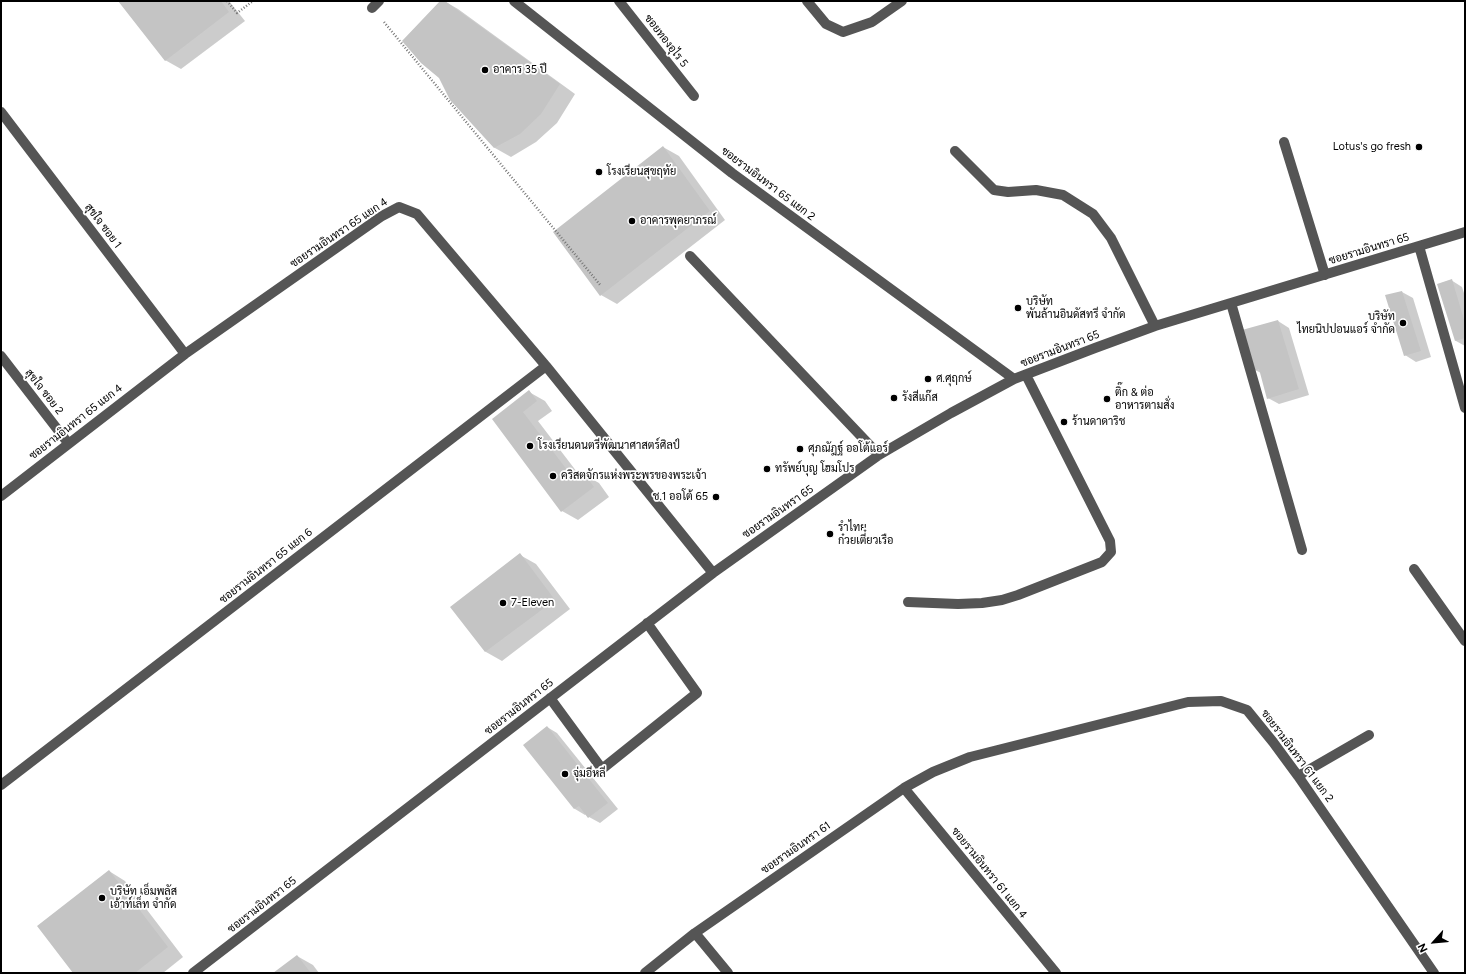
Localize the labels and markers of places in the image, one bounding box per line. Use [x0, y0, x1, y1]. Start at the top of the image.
place label: อาคาร 35 ปี [493, 63, 547, 77]
marker: อาคาร 35 ปี [480, 65, 490, 75]
place label: Lotus's go fresh [1333, 140, 1411, 154]
marker: Lotus's go fresh [1414, 142, 1424, 152]
place label: โรงเรียนสุขฤทัย [607, 165, 676, 179]
marker: โรงเรียนสุขฤทัย [594, 167, 604, 177]
place label: อาคารพุคยาภรณ์ [640, 214, 717, 228]
marker: อาคารพุคยาภรณ์ [627, 216, 637, 226]
place label: บริษัท พันล้านอินดัสทรี จำกัด [1026, 295, 1126, 321]
marker: บริษัท พันล้านอินดัสทรี จำกัด [1013, 303, 1023, 313]
place label: บริษัท ไทยนิปปอนแอร์ จำกัด [1297, 310, 1395, 336]
marker: บริษัท ไทยนิปปอนแอร์ จำกัด [1398, 318, 1408, 328]
place label: ศ.ศุฤกษ์ [936, 372, 972, 386]
marker: ศ.ศุฤกษ์ [923, 374, 933, 384]
place label: ติ๊ก & ต่อ อาหารตามสั่ง [1115, 386, 1175, 412]
place label: รังสีแก๊ส [902, 391, 938, 405]
marker: รังสีแก๊ส [889, 393, 899, 403]
marker: ติ๊ก & ต่อ อาหารตามสั่ง [1102, 394, 1112, 404]
place label: ร้านดาดาริช [1072, 415, 1125, 429]
marker: ร้านดาดาริช [1059, 417, 1069, 427]
place label: โรงเรียนดนตรีพัฒนาศาสตร์ศิลป์ [538, 439, 680, 453]
marker: โรงเรียนดนตรีพัฒนาศาสตร์ศิลป์ [525, 441, 535, 451]
place label: ศุภณัฎฐ์ ออโต้แอร์ [808, 442, 888, 456]
marker: ศุภณัฎฐ์ ออโต้แอร์ [795, 444, 805, 454]
place label: ทรัพย์บุญ โฮมโปร [775, 462, 855, 476]
marker: ทรัพย์บุญ โฮมโปร [762, 464, 772, 474]
place label: คริสตจักรแห่งพระพรของพระเจ้า [561, 469, 706, 483]
marker: คริสตจักรแห่งพระพรของพระเจ้า [548, 471, 558, 481]
place label: ช.1 ออโต้ 65 [653, 490, 708, 504]
marker: ช.1 ออโต้ 65 [711, 492, 721, 502]
place label: รำไทย ก๋วยเตี๋ยวเรือ [838, 521, 893, 547]
marker: รำไทย ก๋วยเตี๋ยวเรือ [825, 529, 835, 539]
place label: 7-Eleven [511, 596, 554, 610]
marker: 7-Eleven [498, 598, 508, 608]
place label: จุ่มอีหลี [573, 767, 606, 781]
marker: จุ่มอีหลี [560, 769, 570, 779]
place label: บริษัท เอ็มพลัส เอ้าท์เล็ท จำกัด [110, 885, 177, 911]
marker: บริษัท เอ็มพลัส เอ้าท์เล็ท จำกัด [97, 893, 107, 903]

